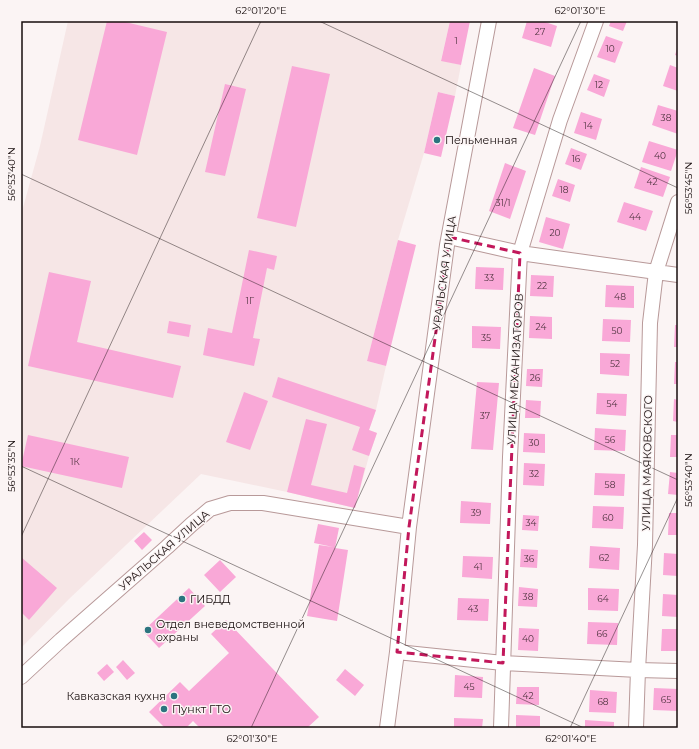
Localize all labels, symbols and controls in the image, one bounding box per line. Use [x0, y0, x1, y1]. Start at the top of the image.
text: 62°01'20"E [235, 4, 287, 17]
text: 62°01'30"E [554, 4, 606, 17]
house number: 27 [535, 26, 545, 37]
house number: 1 [454, 35, 458, 46]
house number: 10 [605, 43, 615, 54]
house number: 12 [595, 79, 603, 90]
house number: 38 [661, 112, 672, 123]
house number: 14 [583, 120, 593, 131]
place label: Пельменная [445, 133, 517, 147]
marker: Пельменная [432, 135, 442, 145]
text: 56°53'40"N [5, 147, 18, 201]
house number: 40 [654, 150, 666, 161]
house number: 16 [572, 153, 581, 164]
text: 56°53'45"N [682, 162, 695, 214]
house number: 42 [646, 176, 658, 187]
house number: 18 [560, 184, 569, 195]
house number: 31/1 [496, 197, 510, 208]
house number: 44 [629, 211, 641, 222]
street label: УРАЛЬСКАЯ УЛИЦА [429, 214, 459, 331]
house number: 20 [549, 227, 561, 238]
house number: 33 [484, 272, 494, 283]
house number: 22 [537, 280, 547, 291]
house number: 48 [614, 291, 626, 302]
street label: УЛИЦА МЕХАНИЗАТОРОВ [504, 293, 526, 445]
house number: 1Г [246, 295, 255, 306]
house number: 24 [536, 321, 546, 332]
house number: 50 [611, 325, 623, 336]
house number: 35 [481, 332, 491, 343]
house number: 52 [610, 358, 620, 369]
house number: 26 [530, 372, 541, 383]
street label: УЛИЦА МАЯКОВСКОГО [639, 395, 655, 531]
house number: 54 [606, 398, 618, 409]
house number: 37 [480, 410, 490, 421]
house number: 56 [605, 434, 616, 445]
house number: 30 [528, 437, 540, 448]
text: 56°53'35"N [5, 440, 18, 492]
text: 56°53'40"N [682, 453, 695, 507]
house number: 1К [70, 456, 80, 467]
house number: 32 [529, 468, 539, 479]
house number: 58 [605, 479, 616, 490]
street label: УРАЛЬСКАЯ УЛИЦА [116, 506, 213, 593]
house number: 39 [471, 507, 482, 518]
house number: 60 [602, 512, 614, 523]
house number: 34 [525, 517, 537, 528]
house number: 62 [599, 552, 609, 563]
house number: 36 [524, 553, 535, 564]
house number: 41 [474, 561, 482, 572]
house number: 38 [523, 591, 534, 602]
place label: ГИБДД [190, 592, 231, 606]
house number: 64 [597, 593, 609, 604]
marker: ГИБДД [177, 594, 187, 604]
house number: 43 [468, 603, 478, 614]
place label: Отдел вневедомственной охраны [156, 617, 305, 644]
marker: Отдел вневедомственной охраны [143, 625, 153, 635]
house number: 66 [597, 628, 608, 639]
house number: 40 [522, 633, 534, 644]
house number: 45 [463, 681, 475, 692]
place label: Кавказская кухня [66, 689, 166, 703]
house number: 42 [522, 690, 534, 701]
marker: Кавказская кухня [169, 691, 179, 701]
house number: 65 [661, 694, 671, 705]
house number: 68 [597, 696, 609, 707]
place label: Пункт ГТО [172, 702, 231, 716]
marker: Пункт ГТО [159, 704, 169, 714]
text: 62°01'30"E [226, 732, 278, 745]
text: 62°01'40"E [545, 732, 597, 745]

